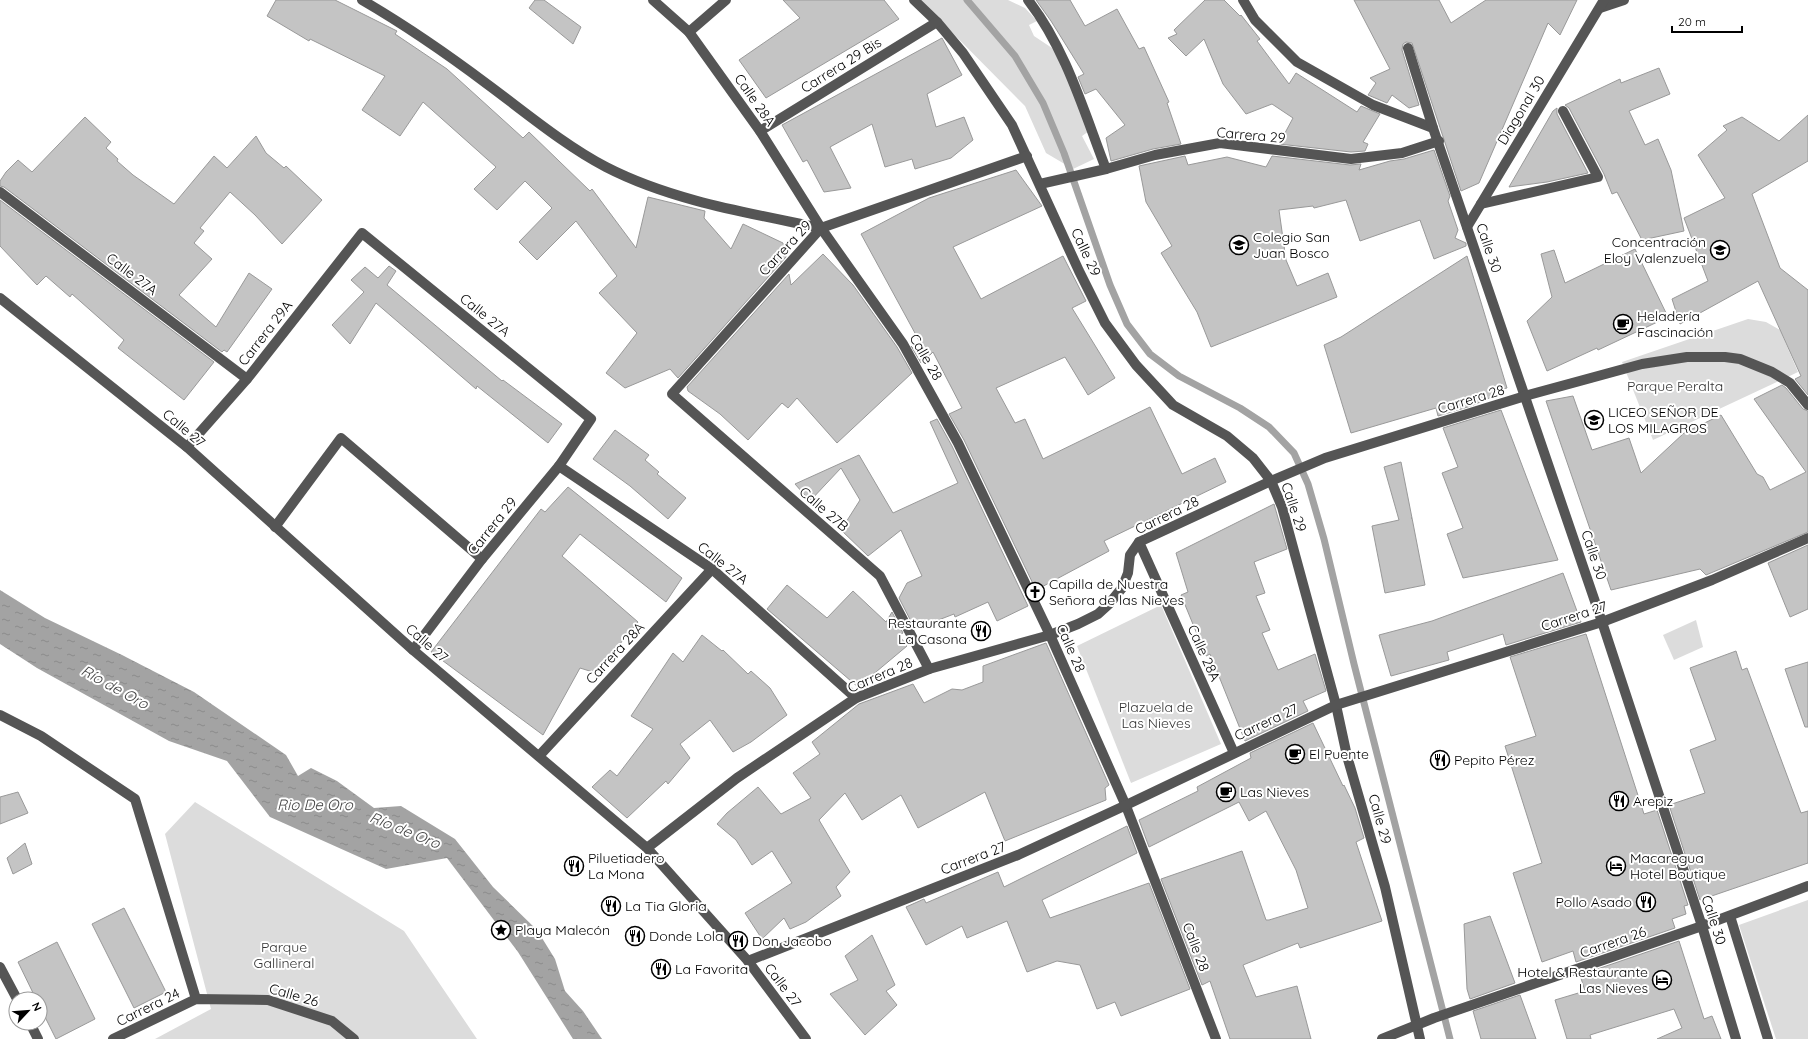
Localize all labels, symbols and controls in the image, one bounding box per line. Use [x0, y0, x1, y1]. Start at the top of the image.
scale bar [1672, 8, 1742, 34]
text: 20 m [1678, 14, 1706, 29]
street label: Carrera 29 Bis [797, 33, 885, 97]
street label: Calle 28A [730, 70, 780, 130]
street label: Diagonal 30 [1493, 72, 1549, 148]
street label: Carrera 29 [1216, 123, 1286, 147]
street label: Carrera 29 [755, 216, 815, 279]
street label: Calle 30 [1472, 221, 1506, 275]
street label: Calle 29 [1067, 225, 1105, 279]
place label: Colegio San Juan Bosco [1253, 228, 1330, 262]
place label: Concentración Eloy Valenzuela [1604, 233, 1706, 267]
school or university icon: Colegio San Juan Bosco [1228, 234, 1250, 256]
school or university icon: Concentración Eloy Valenzuela [1709, 239, 1731, 261]
street label: Calle 27A [103, 249, 161, 299]
street label: Calle 27A [456, 289, 514, 341]
street label: Carrera 29A [234, 297, 296, 369]
place label: Heladería Fascinación [1637, 307, 1713, 341]
cafe icon: Heladería Fascinación [1612, 313, 1634, 335]
street label: Calle 28 [905, 330, 947, 384]
park label: Parque Peralta [1627, 377, 1723, 395]
street label: Carrera 28 [1435, 380, 1507, 418]
place label: LICEO SEÑOR DE LOS MILAGROS [1608, 403, 1719, 437]
street label: Calle 27 [159, 405, 209, 451]
school or university icon: LICEO SEÑOR DE LOS MILAGROS [1583, 409, 1605, 431]
street label: Calle 29 [1277, 480, 1311, 534]
street label: Calle 27B [796, 483, 852, 535]
street label: Carrera 28 [1132, 492, 1202, 538]
street label: Carrera 29 [463, 493, 521, 559]
street label: Calle 30 [1577, 528, 1611, 582]
street label: Calle 27A [694, 538, 752, 588]
place label: Capilla de Nuestra Señora de las Nieves [1049, 575, 1184, 609]
church icon: Capilla de Nuestra Señora de las Nieves [1024, 581, 1046, 603]
street label: Carrera 27 [1539, 597, 1609, 635]
place label: Restaurante La Casona [888, 614, 967, 648]
street label: Carrera 28A [582, 618, 648, 688]
street label: Calle 27 [402, 620, 452, 666]
restaurant icon: Restaurante La Casona [970, 620, 992, 642]
street label: Calle 28 [1052, 621, 1090, 675]
street label: Calle 28A [1184, 622, 1224, 684]
street label: Carrera 28 [845, 653, 915, 697]
water label: Río de Oro [78, 661, 153, 714]
park label: Plazuela de Las Nieves [1119, 698, 1193, 732]
street label: Carrera 27 [1231, 699, 1301, 745]
cafe icon: El Puente [1284, 743, 1306, 765]
place label: El Puente [1309, 745, 1369, 763]
restaurant icon: Pepito Pérez [1429, 749, 1451, 771]
place label: Pepito Pérez [1454, 751, 1535, 769]
cafe icon: Las Nieves [1215, 781, 1237, 803]
place label: Las Nieves [1240, 783, 1309, 801]
restaurant icon: Arepiz [1608, 790, 1630, 812]
street label: Calle 29 [1364, 792, 1396, 846]
place label: Arepiz [1633, 792, 1674, 810]
water label: Rio De Oro [277, 795, 354, 814]
water label: Río de Oro [367, 807, 444, 853]
street label: Carrera 27 [938, 837, 1008, 879]
place label: Piluetiadero La Mona [588, 849, 665, 883]
place label: Macaregua Hotel Boutique [1630, 849, 1726, 883]
restaurant icon: Piluetiadero La Mona [563, 855, 585, 877]
hotel icon: Macaregua Hotel Boutique [1605, 855, 1627, 877]
restaurant icon: Pollo Asado [1635, 891, 1657, 913]
place label: Pollo Asado [1556, 893, 1632, 911]
street label: Calle 30 [1698, 893, 1730, 947]
restaurant icon: La Tia Gloria [600, 895, 622, 917]
place label: La Tia Gloria [625, 897, 707, 915]
place icon: Playa Malecón [490, 919, 512, 941]
street label: Calle 28 [1178, 920, 1214, 974]
place label: Playa Malecón [515, 921, 610, 939]
street label: Carrera 26 [1578, 922, 1649, 962]
restaurant icon: Donde Lola [624, 925, 646, 947]
place label: Donde Lola [649, 927, 724, 945]
restaurant icon: Don Jacobo [727, 930, 749, 952]
place label: Don Jacobo [752, 932, 832, 950]
park label: Parque Gallineral [254, 938, 314, 972]
restaurant icon: La Favorita [650, 958, 672, 980]
street label: Calle 27 [761, 959, 805, 1011]
place label: La Favorita [675, 960, 748, 978]
place label: Hotel & Restaurante Las Nieves [1517, 963, 1648, 997]
hotel icon: Hotel & Restaurante Las Nieves [1651, 969, 1673, 991]
street label: Calle 26 [267, 979, 321, 1011]
street label: Carrera 24 [113, 984, 183, 1030]
north arrow [8, 991, 48, 1031]
text: N [29, 1000, 45, 1013]

